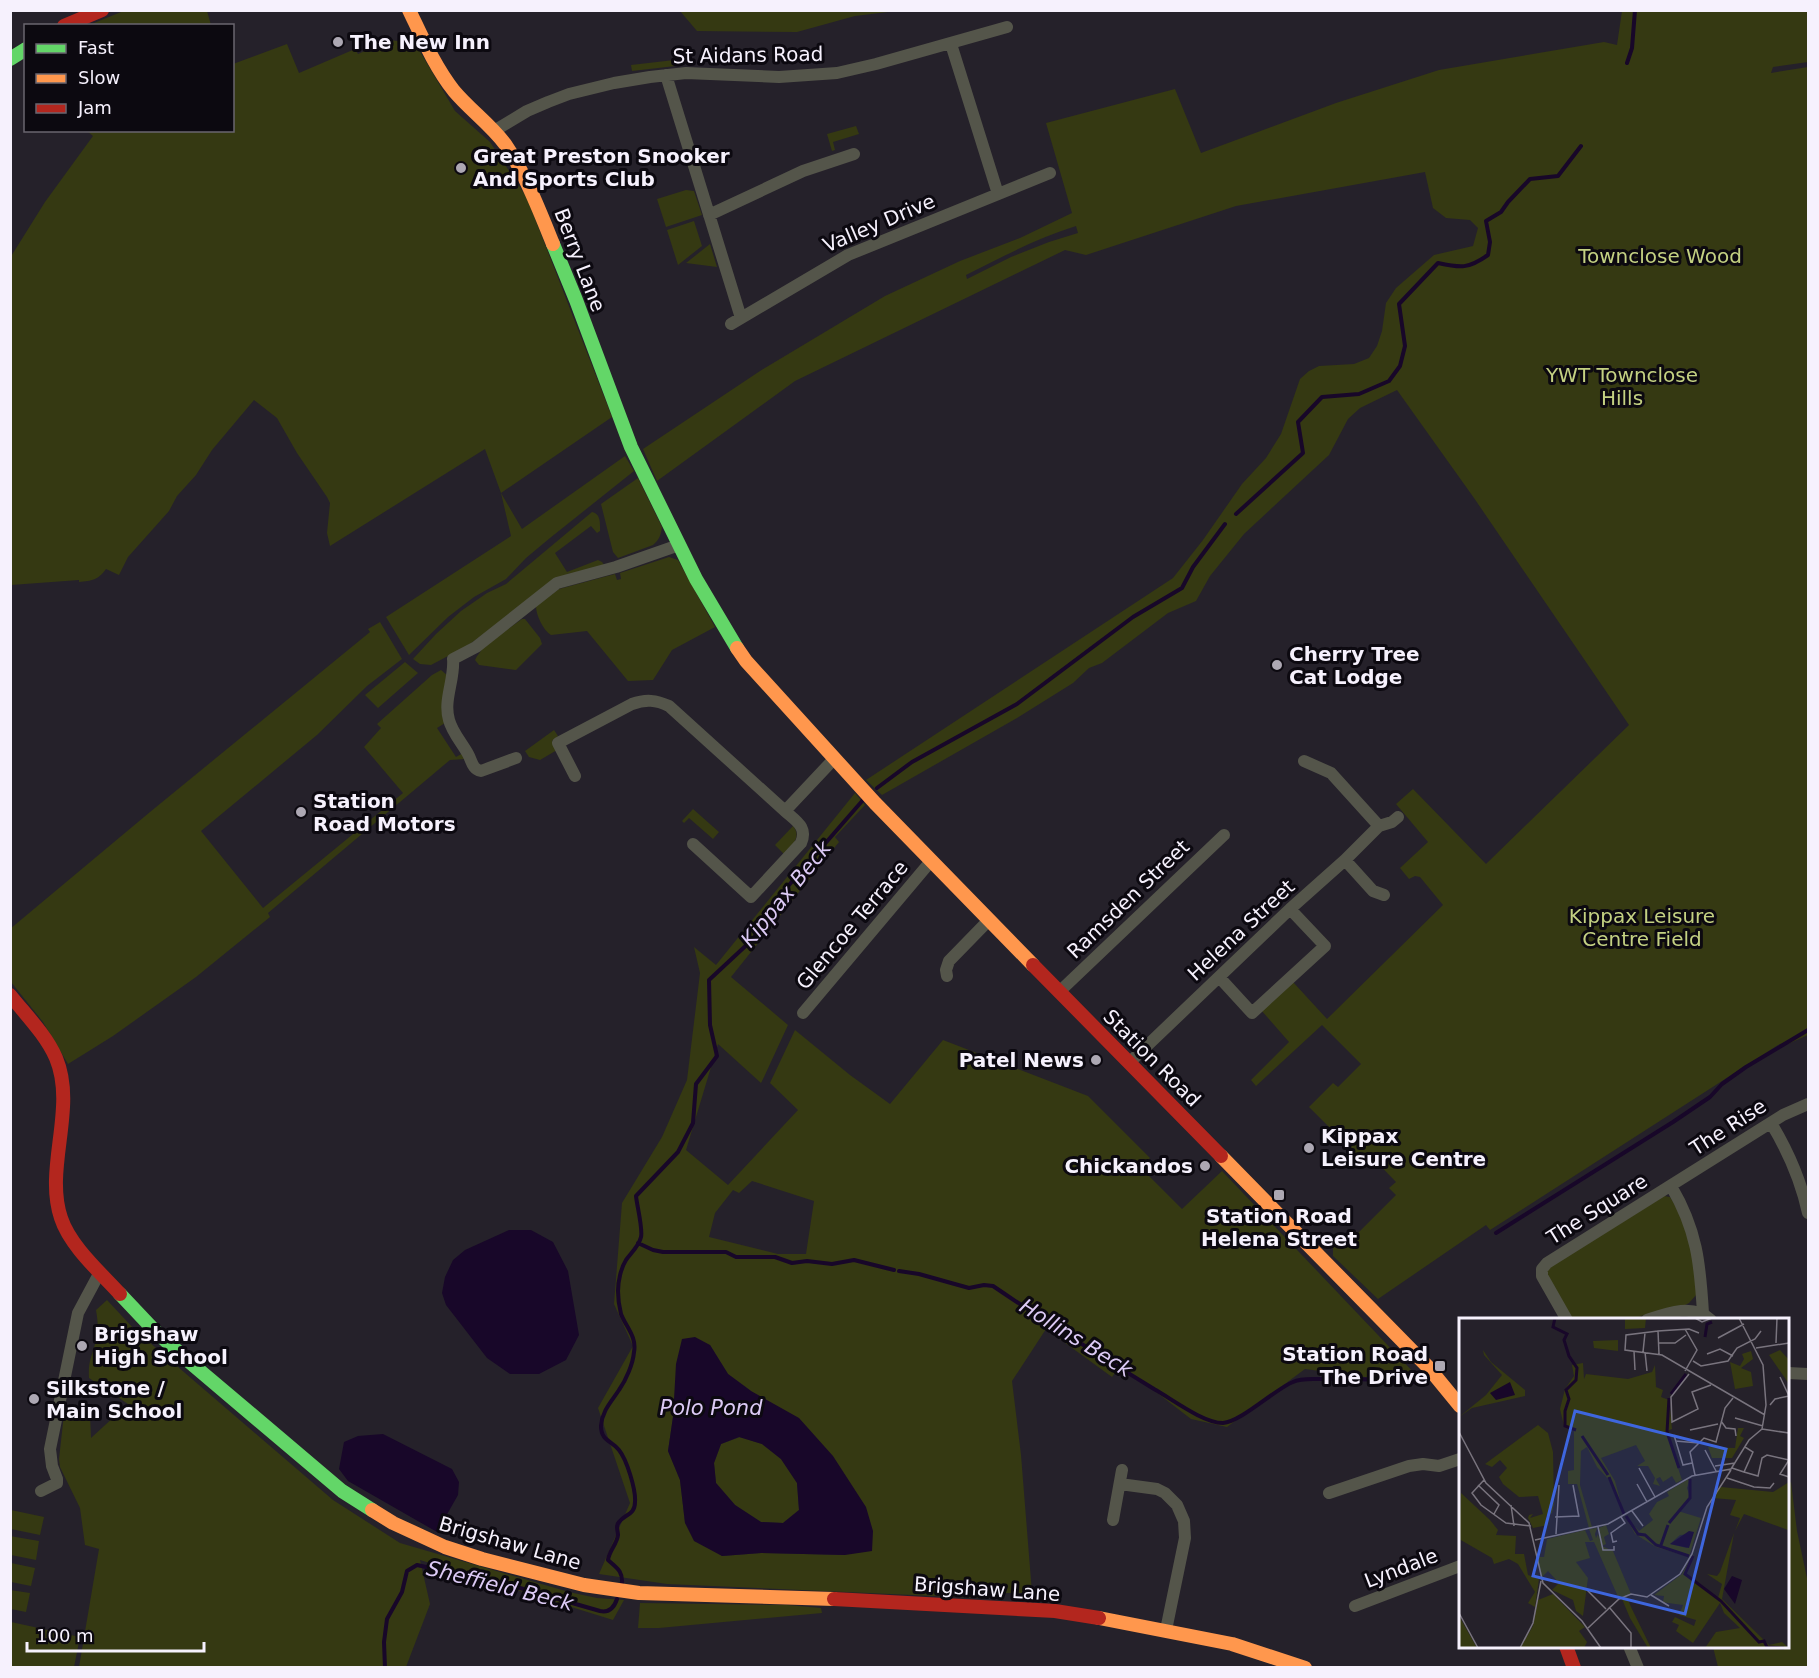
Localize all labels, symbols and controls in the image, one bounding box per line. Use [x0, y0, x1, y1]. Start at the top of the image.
legend [24, 24, 234, 132]
place label: The New Inn [350, 30, 490, 54]
marker: The New Inn [331, 35, 345, 49]
text: Fast [78, 37, 114, 58]
street label: St Aidans Road [672, 42, 824, 68]
text: Slow [78, 67, 120, 88]
text: Jam [77, 97, 112, 118]
place label: Great Preston Snooker And Sports Club [473, 144, 730, 191]
marker: Great Preston Snooker And Sports Club [454, 161, 468, 175]
street label: Valley Drive [819, 189, 939, 257]
street label: Berry Lane [549, 205, 611, 315]
park label: Townclose Wood [1577, 244, 1742, 268]
park label: YWT Townclose Hills [1545, 363, 1698, 410]
place label: Cherry Tree Cat Lodge [1289, 642, 1420, 689]
marker: Cherry Tree Cat Lodge [1270, 658, 1284, 672]
place label: Station Road Motors [313, 789, 456, 836]
marker: Station Road Motors [294, 805, 308, 819]
street label: Ramsden Street [1062, 835, 1194, 963]
water label: Kippax Beck [736, 836, 837, 952]
street label: Glencoe Terrace [791, 856, 913, 994]
street label: Helena Street [1183, 874, 1299, 986]
park label: Kippax Leisure Centre Field [1569, 904, 1715, 951]
street label: Station Road [1098, 1004, 1206, 1112]
place label: Patel News [959, 1048, 1084, 1072]
marker: Patel News [1089, 1053, 1103, 1067]
street label: The Rise [1685, 1094, 1770, 1161]
place label: Kippax Leisure Centre [1321, 1124, 1486, 1171]
marker: Kippax Leisure Centre [1302, 1141, 1316, 1155]
place label: Chickandos [1064, 1154, 1193, 1178]
marker: Chickandos [1198, 1159, 1212, 1173]
street label: The Square [1541, 1169, 1652, 1250]
marker: Station Road Helena Street [1272, 1188, 1286, 1202]
place label: Station Road Helena Street [1201, 1204, 1357, 1251]
water label: Hollins Beck [1015, 1294, 1137, 1383]
inset map [1459, 1318, 1789, 1648]
place label: Brigshaw High School [94, 1322, 228, 1369]
marker: Brigshaw High School [75, 1339, 89, 1353]
place label: Station Road The Drive [1282, 1342, 1428, 1389]
marker: Station Road The Drive [1433, 1359, 1447, 1373]
place label: Silkstone / Main School [46, 1376, 182, 1423]
marker: Silkstone / Main School [27, 1392, 41, 1406]
water label: Polo Pond [659, 1396, 763, 1420]
street label: Brigshaw Lane [436, 1511, 584, 1575]
street label: Lyndale [1361, 1543, 1441, 1593]
water label: Sheffield Beck [424, 1556, 577, 1616]
street label: Brigshaw Lane [913, 1572, 1061, 1606]
scale bar [27, 1615, 204, 1653]
text: 100 m [36, 1625, 94, 1646]

